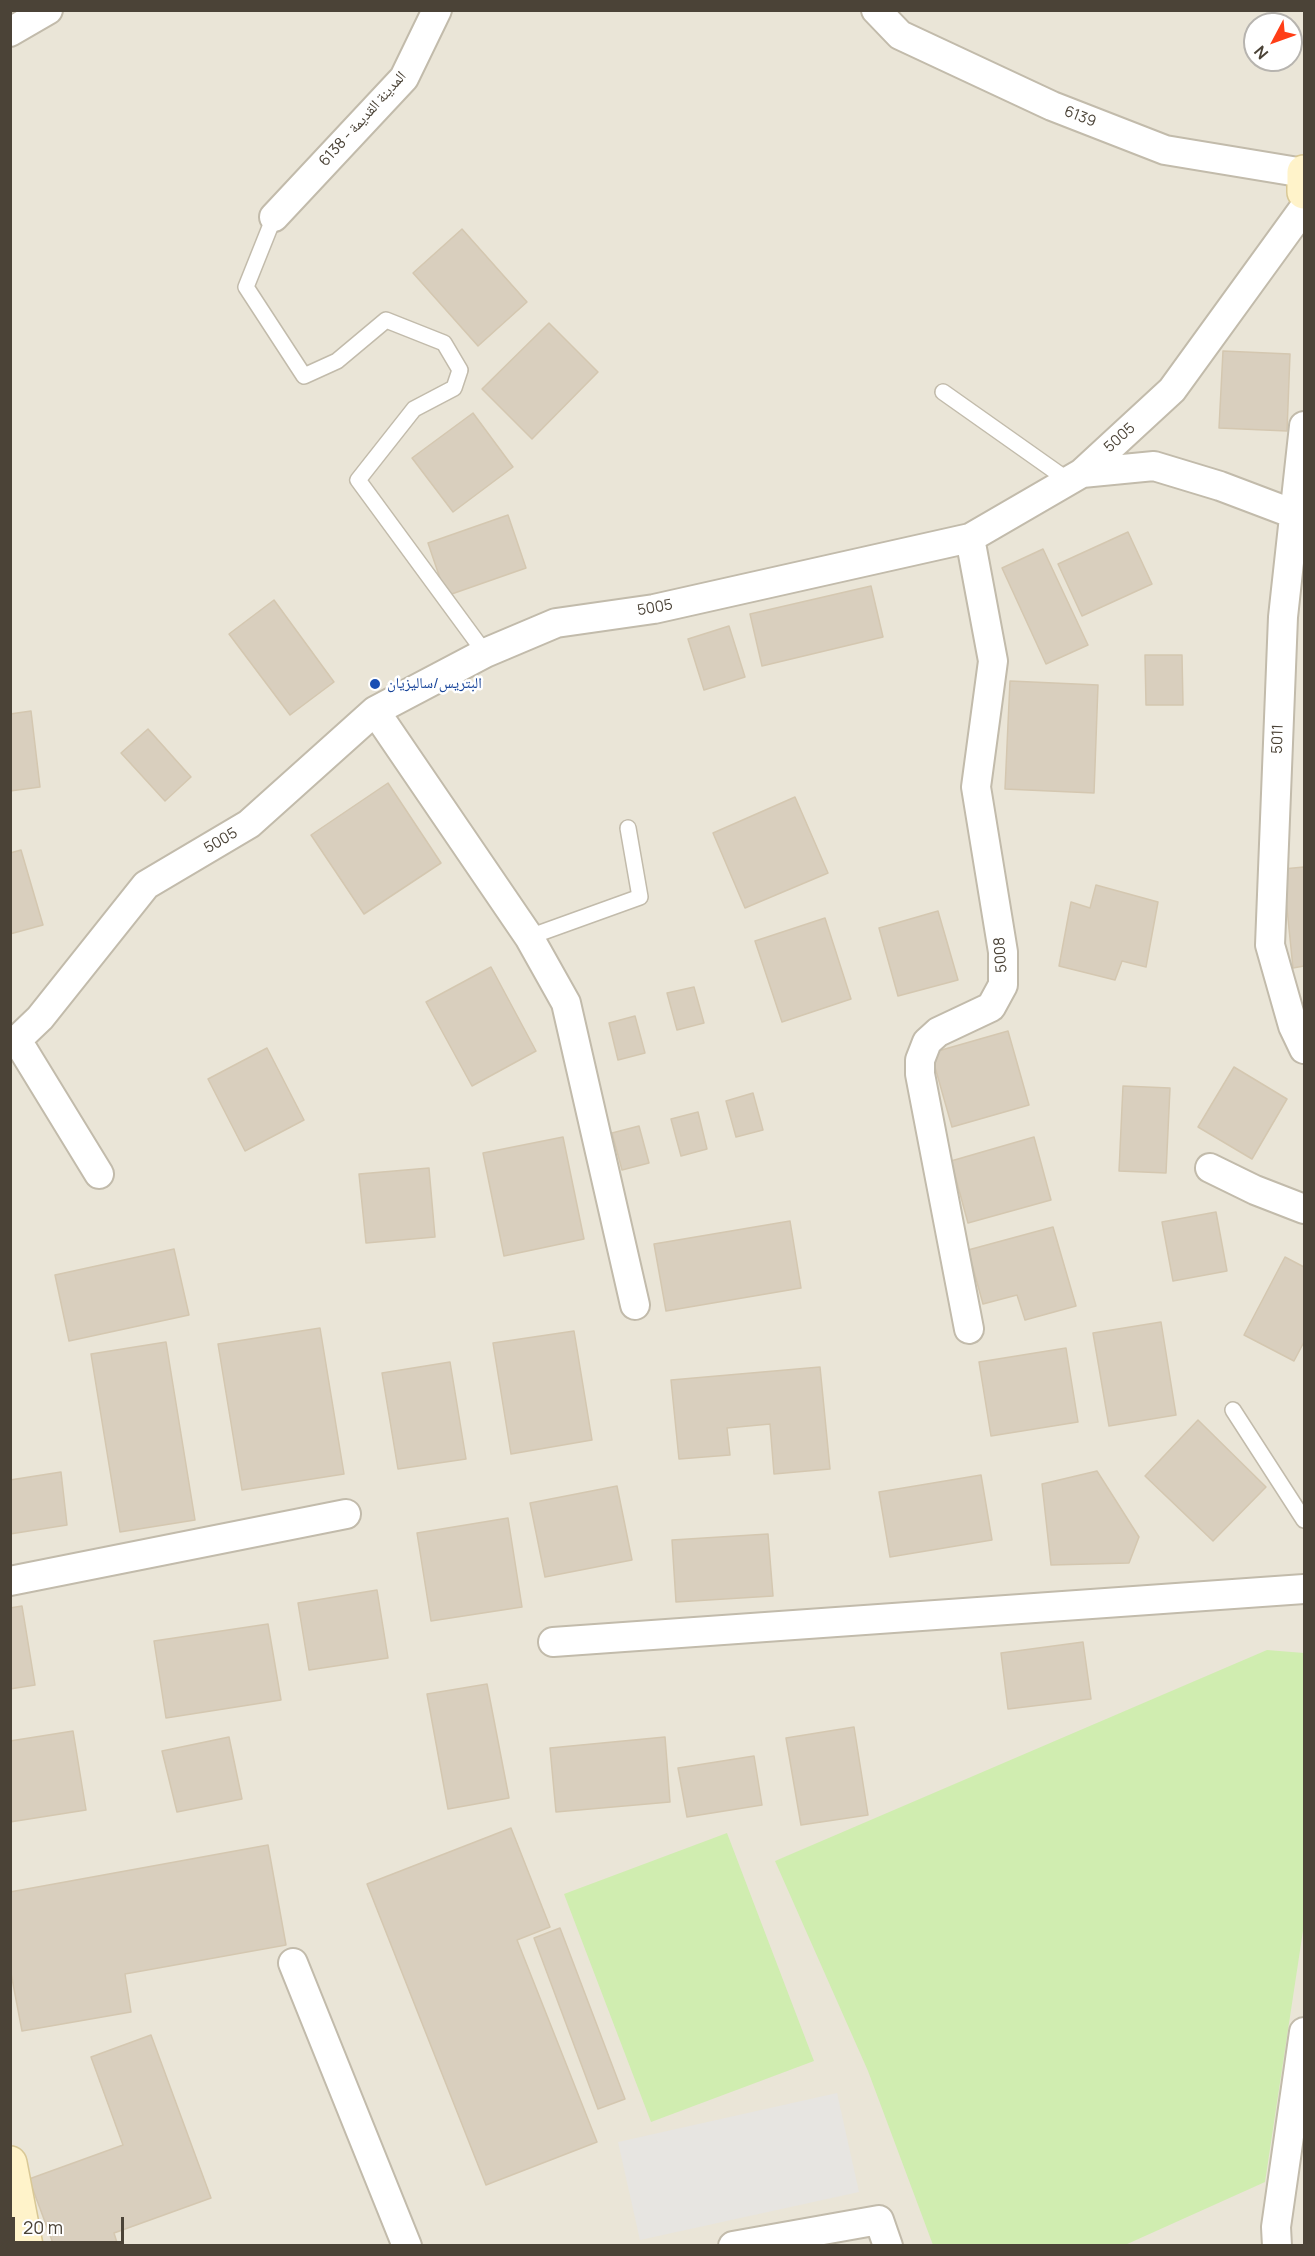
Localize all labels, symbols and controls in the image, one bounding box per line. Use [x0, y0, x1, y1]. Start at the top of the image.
north arrow [1243, 12, 1303, 72]
text: N [1249, 41, 1273, 64]
street label: المدينة القديمة - 6138 [316, 68, 410, 170]
street label: 6139 [1062, 103, 1098, 131]
street label: 5005 [1101, 419, 1139, 457]
street label: 5005 [636, 596, 674, 620]
place label: البتريس/ساليزيان [387, 675, 482, 693]
marker: البتريس/ساليزيان [368, 677, 382, 691]
street label: 5011 [1268, 724, 1288, 754]
street label: 5005 [201, 824, 241, 858]
street label: 5008 [991, 937, 1011, 973]
scale bar [15, 2205, 128, 2243]
text: 20 m [23, 2215, 63, 2239]

